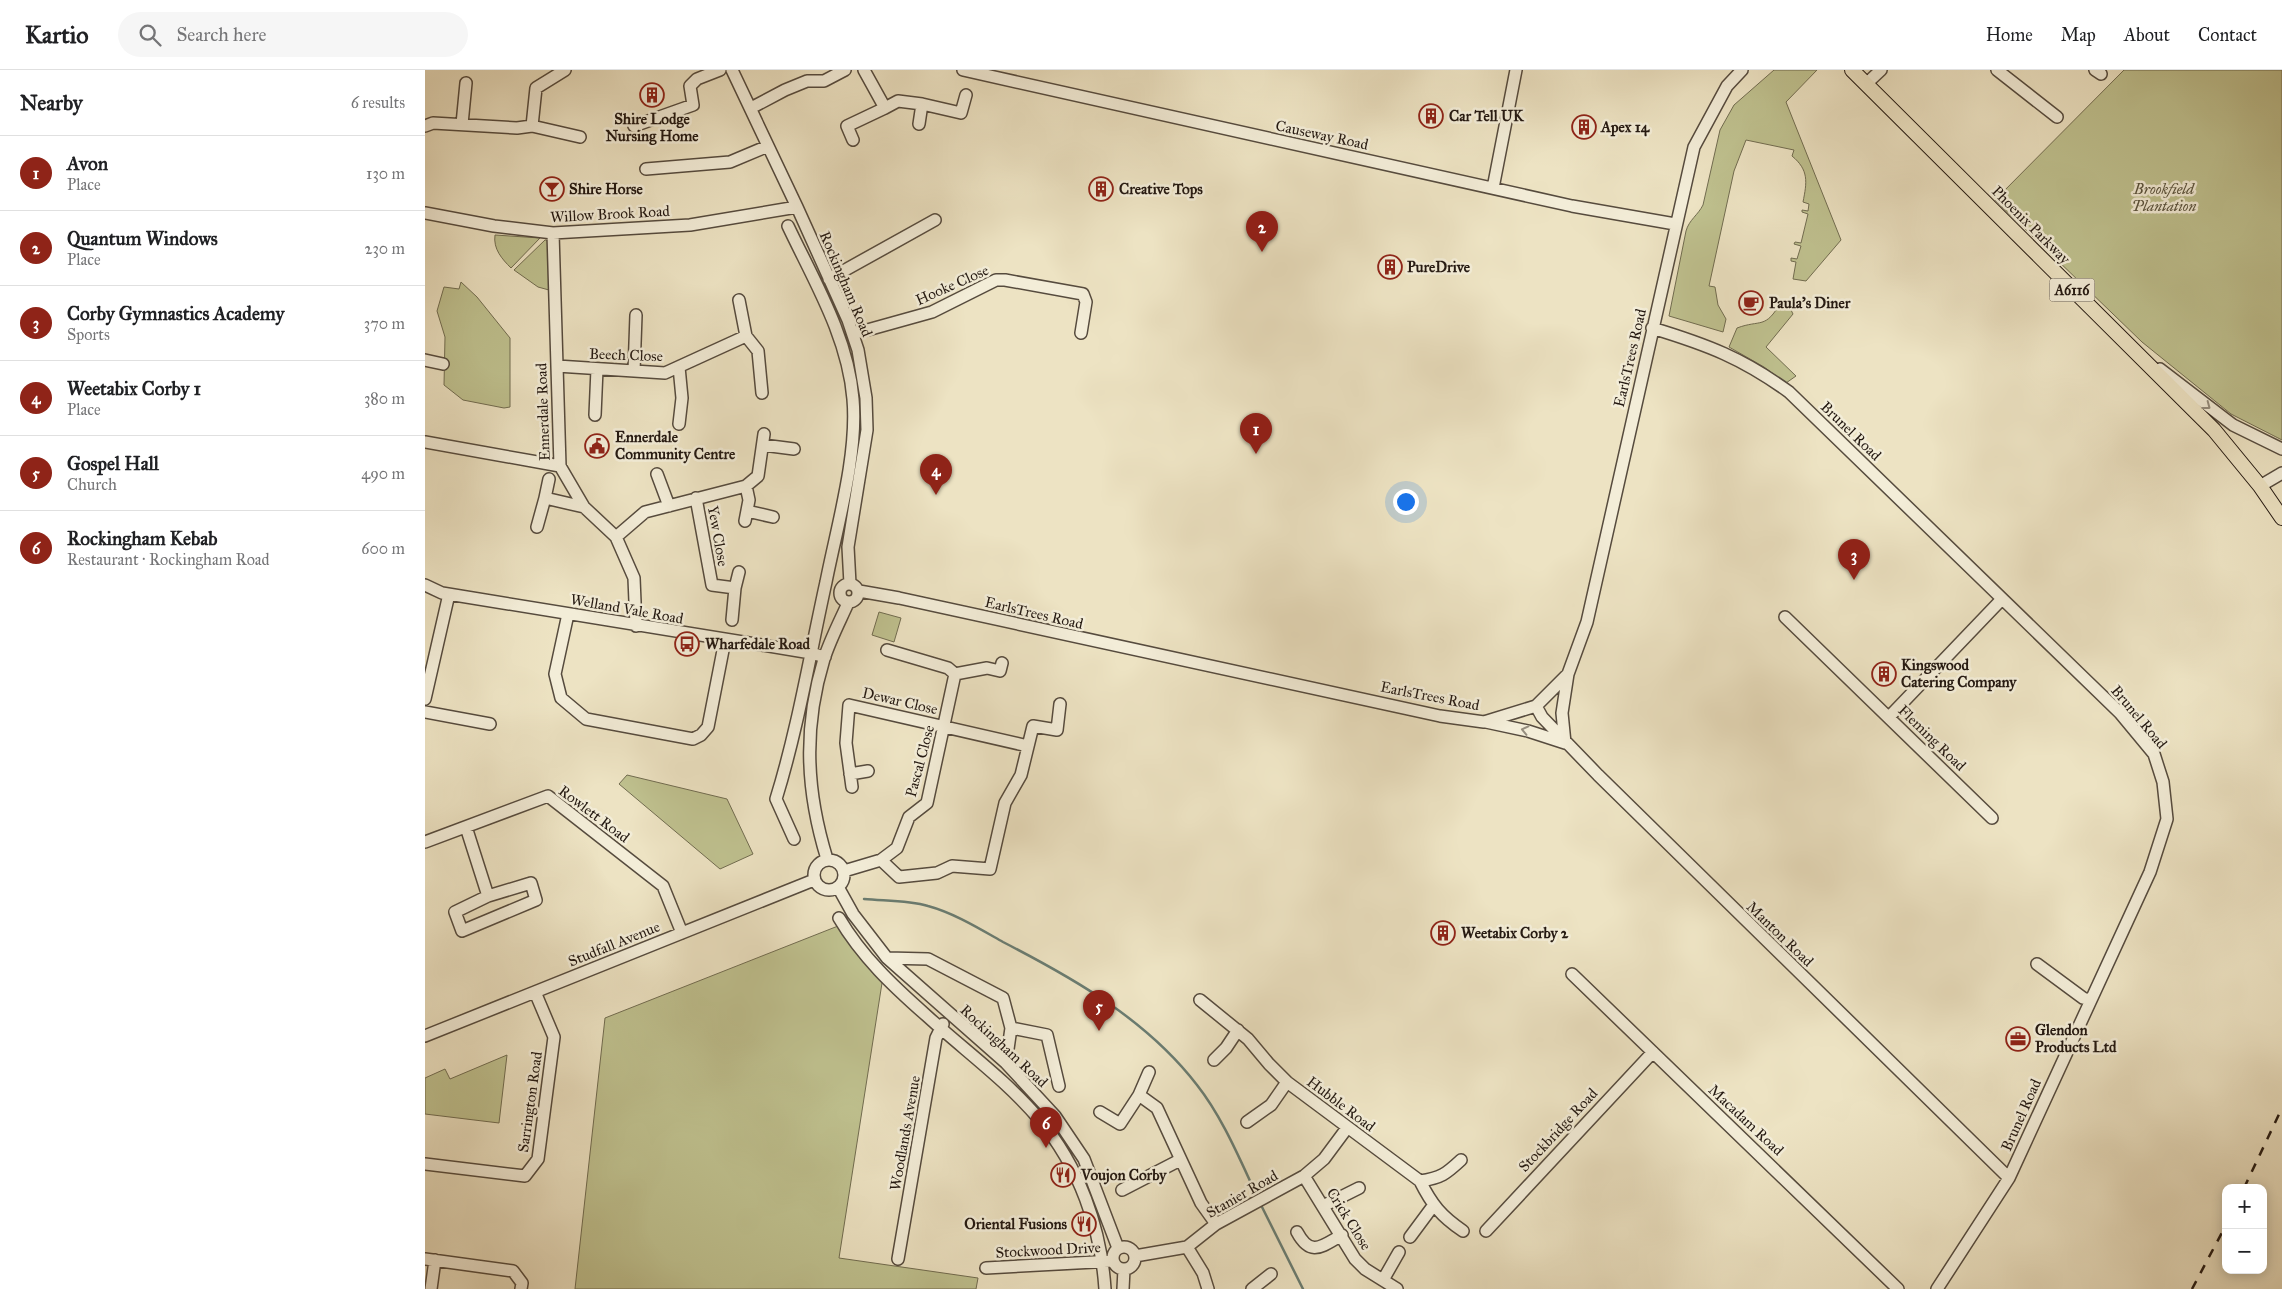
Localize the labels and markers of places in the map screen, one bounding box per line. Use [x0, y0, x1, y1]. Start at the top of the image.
building icon: Shire Lodge Nursing Home [639, 82, 665, 108]
building icon: Car Tell UK [1418, 103, 1444, 129]
place label: Car Tell UK [1449, 107, 1525, 125]
place label: Shire Lodge Nursing Home [605, 110, 699, 146]
building icon: Apex 14 [1571, 114, 1597, 140]
place label: Apex 14 [1600, 118, 1650, 137]
bar icon: Shire Horse [539, 176, 565, 202]
building icon: Creative Tops [1088, 176, 1114, 202]
place label: Shire Horse [569, 180, 644, 198]
place label: Creative Tops [1119, 180, 1203, 199]
pin: 2 [1246, 211, 1278, 252]
building icon: PureDrive [1377, 254, 1403, 280]
place label: PureDrive [1407, 258, 1471, 276]
cafe icon: Paula's Diner [1738, 290, 1764, 316]
place label: Paula's Diner [1769, 294, 1851, 312]
pin: 1 [1240, 413, 1272, 454]
place label: Ennerdale Community Centre [615, 428, 736, 464]
public building icon: Ennerdale Community Centre [584, 433, 610, 459]
pin: 4 [920, 454, 952, 495]
pin: 3 [1838, 539, 1870, 580]
bus stop icon: Wharfedale Road [674, 631, 700, 657]
place label: Wharfedale Road [705, 635, 811, 653]
place label: Kingswood Catering Company [1901, 656, 2017, 692]
building icon: Kingswood Catering Company [1871, 661, 1897, 687]
building icon: Weetabix Corby 2 [1430, 920, 1456, 946]
place label: Weetabix Corby 2 [1461, 924, 1569, 943]
pin: 5 [1083, 990, 1115, 1031]
place label: Glendon Products Ltd [2035, 1021, 2117, 1056]
office icon: Glendon Products Ltd [2005, 1026, 2031, 1052]
pin: 6 [1030, 1107, 1062, 1148]
restaurant icon: Voujon Corby [1050, 1162, 1076, 1188]
place label: Voujon Corby [1080, 1166, 1167, 1185]
restaurant icon: Oriental Fusions [1071, 1211, 1097, 1237]
place label: Oriental Fusions [964, 1215, 1068, 1233]

